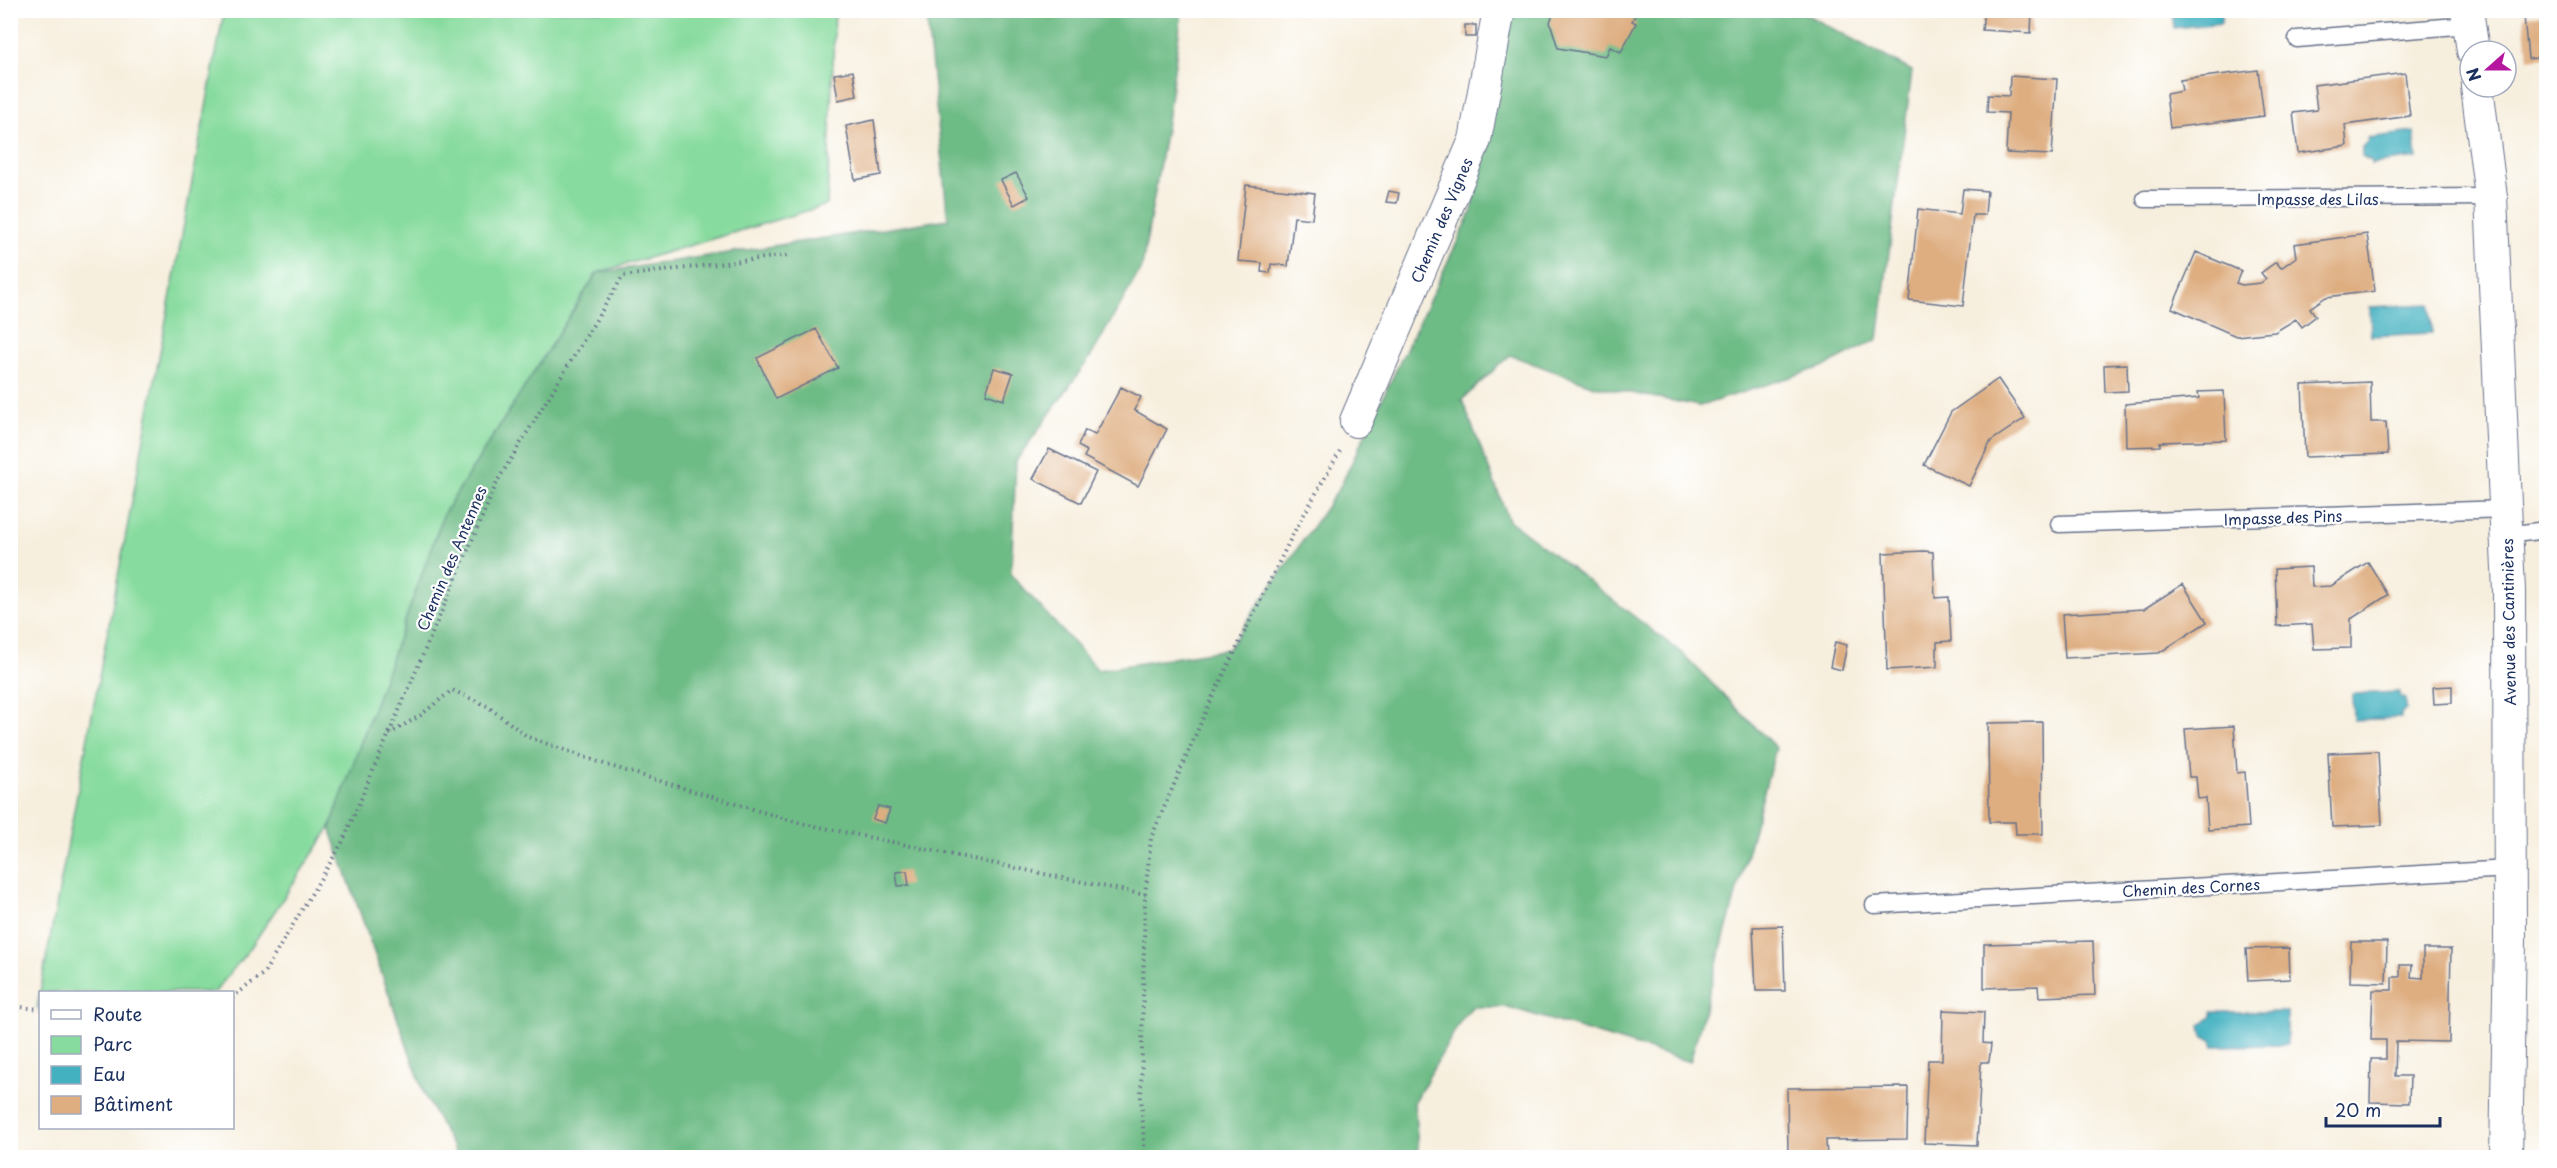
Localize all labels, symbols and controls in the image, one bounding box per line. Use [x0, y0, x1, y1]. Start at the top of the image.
north arrow [2458, 39, 2518, 99]
text: N [2460, 65, 2487, 85]
street label: Chemin des Vignes [1404, 154, 1478, 286]
street label: Impasse des Lilas [2257, 187, 2379, 210]
street label: Chemin des Antennes [410, 482, 492, 634]
street label: Impasse des Pins [2223, 503, 2343, 531]
street label: Avenue des Cantinières [2495, 538, 2521, 706]
street label: Chemin des Cornes [2121, 872, 2261, 902]
legend [39, 991, 234, 1129]
text: Route [93, 1000, 143, 1027]
text: Parc [93, 1030, 132, 1057]
text: Eau [93, 1060, 125, 1087]
text: Bâtiment [93, 1090, 173, 1117]
scale bar [2326, 1090, 2440, 1128]
text: 20 m [2335, 1096, 2381, 1123]

